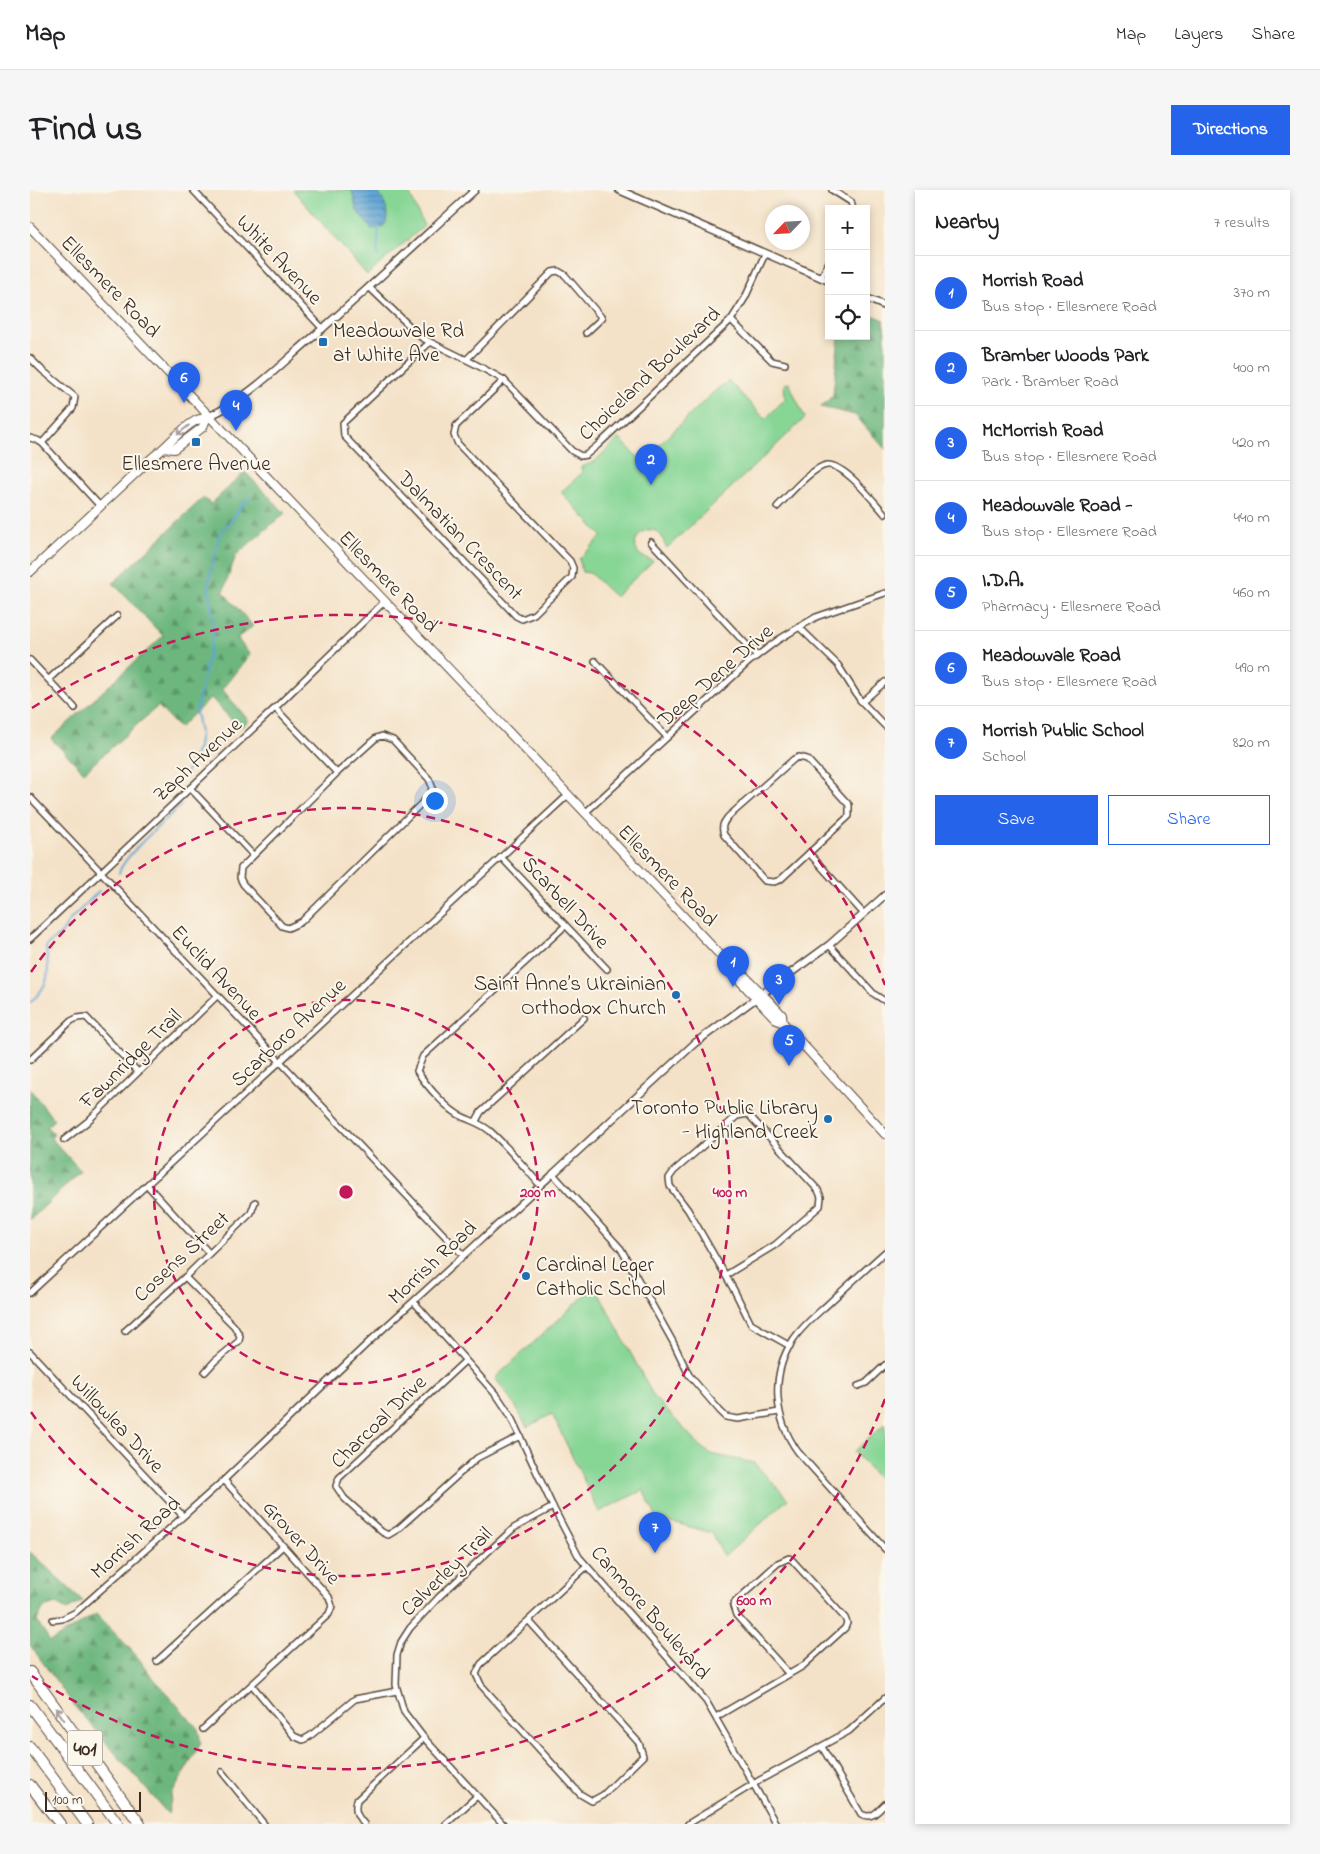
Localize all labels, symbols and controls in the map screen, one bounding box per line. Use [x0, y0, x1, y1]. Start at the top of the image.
text: Map [25, 17, 66, 52]
text: Map [1116, 22, 1146, 48]
text: Layers [1174, 22, 1224, 48]
text: Share [1252, 22, 1295, 48]
text: Find us [30, 105, 142, 156]
button: Directions [1171, 105, 1290, 155]
north arrow [765, 205, 810, 250]
map controls [825, 205, 870, 340]
button: + [825, 205, 870, 250]
street label: White Avenue [229, 208, 329, 313]
text: Nearby [935, 208, 999, 238]
text: 7 results [1214, 211, 1270, 235]
street label: Ellesmere Road [53, 229, 166, 346]
button: − [825, 250, 870, 295]
text: Morrish Road [982, 268, 1083, 295]
text: 1 [948, 281, 954, 305]
text: 370 m [1233, 281, 1270, 305]
button: locate [825, 295, 870, 340]
text: Bus stop · Ellesmere Road [982, 295, 1157, 319]
street label: Choiceland Boulevard [573, 300, 728, 448]
place label: Meadowvale Rd at White Ave [333, 317, 464, 371]
marker: Meadowvale Rd at White Ave [317, 336, 329, 348]
text: Bramber Woods Park [982, 343, 1149, 370]
text: 2 [947, 356, 955, 380]
text: 400 m [1233, 356, 1270, 380]
pin: 6 [168, 362, 200, 403]
text: Park · Bramber Road [982, 370, 1118, 394]
pin: 4 [220, 390, 252, 431]
text: McMorrish Road [982, 418, 1103, 445]
one-way arrow [176, 425, 190, 435]
text: 3 [948, 431, 954, 455]
text: 420 m [1232, 431, 1270, 455]
marker: Ellesmere Avenue [190, 436, 202, 448]
pin: 2 [635, 444, 667, 485]
text: Bus stop · Ellesmere Road [982, 445, 1157, 469]
place label: Ellesmere Avenue [121, 450, 271, 480]
street label: Dalmatian Crescent [389, 464, 529, 608]
text: Meadowvale Road - [982, 493, 1133, 520]
text: 4 [948, 506, 954, 530]
text: 440 m [1233, 506, 1270, 530]
text: Bus stop · Ellesmere Road [982, 520, 1157, 544]
street label: Ellesmere Road [331, 524, 444, 641]
text: I.D.A. [982, 568, 1024, 595]
text: 5 [946, 581, 956, 605]
text: 460 m [1233, 581, 1270, 605]
text: Pharmacy · Ellesmere Road [982, 595, 1161, 619]
street label: Deep Dene Drive [651, 617, 781, 736]
text: Meadowvale Road [982, 643, 1121, 670]
text: 6 [947, 656, 955, 680]
text: 490 m [1235, 656, 1270, 680]
text: Bus stop · Ellesmere Road [982, 670, 1157, 694]
street label: Zaph Avenue [147, 711, 250, 810]
text: Morrish Public School [982, 718, 1144, 745]
text: 7 [948, 731, 954, 755]
text: 820 m [1233, 731, 1270, 755]
text: School [982, 745, 1026, 769]
your location [422, 788, 448, 814]
button: Save [935, 795, 1098, 845]
button: Share [1108, 795, 1270, 845]
street label: Ellesmere Road [610, 818, 723, 935]
street label: Scarbell Drive [514, 850, 616, 957]
street label: Euclid Avenue [163, 919, 268, 1028]
pin: 1 [717, 946, 749, 987]
pin: 3 [763, 964, 795, 1005]
place label: Saint Anne’s Ukrainian Orthodox Church [474, 970, 666, 1024]
street label: Scarboro Avenue [225, 972, 354, 1095]
marker: Saint Anne’s Ukrainian Orthodox Church [670, 989, 682, 1001]
street label: Fawnridge Trail [73, 1003, 191, 1118]
pin: 5 [773, 1025, 805, 1066]
place label: Toronto Public Library - Highland Creek [631, 1094, 819, 1150]
marker: Toronto Public Library - Highland Creek [822, 1113, 834, 1125]
text: 200 m [519, 1182, 556, 1204]
text: 400 m [712, 1182, 748, 1204]
centre of rings [337, 1183, 355, 1201]
street label: Cosens Street [128, 1205, 237, 1310]
street label: Morrish Road [382, 1214, 485, 1313]
place label: Cardinal Leger Catholic School [536, 1251, 666, 1305]
marker: Cardinal Leger Catholic School [520, 1270, 532, 1282]
street label: Willowlea Drive [63, 1368, 171, 1481]
street label: Charcoal Drive [325, 1368, 435, 1476]
street label: Morrish Road [85, 1490, 188, 1587]
street label: Grover Drive [254, 1495, 347, 1593]
pin: 7 [639, 1512, 671, 1553]
street label: Calverley Trail [394, 1521, 502, 1626]
street label: Canmore Boulevard [583, 1540, 716, 1687]
text: 600 m [736, 1590, 772, 1612]
one-way arrow [55, 1707, 65, 1721]
road number: 401 [68, 1730, 102, 1766]
scale bar [45, 1789, 141, 1812]
text: 100 m [52, 1790, 83, 1811]

